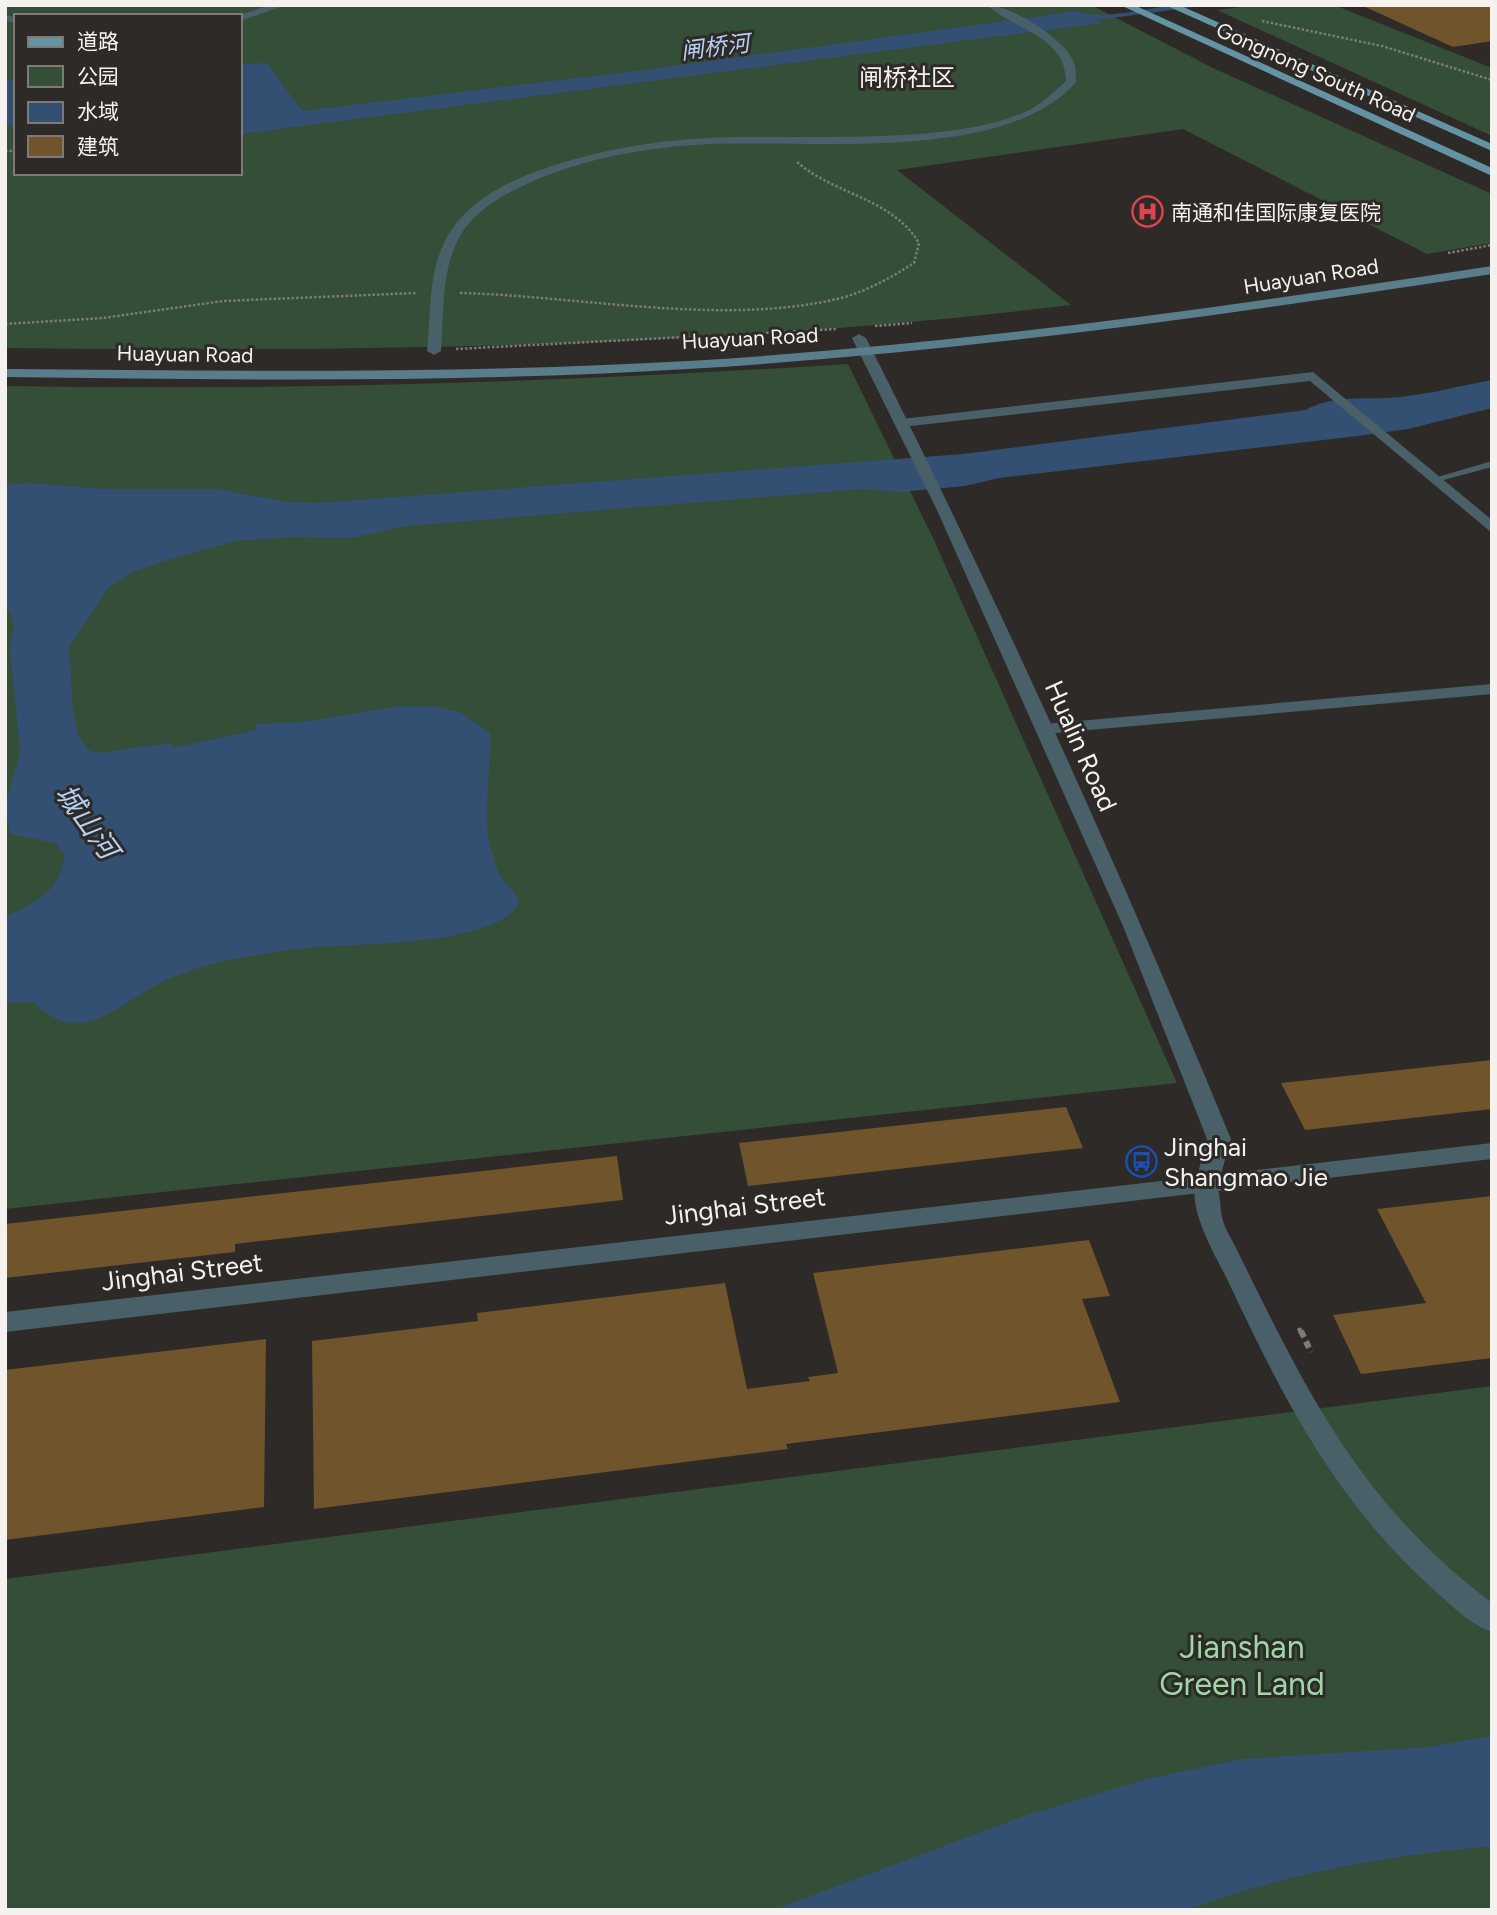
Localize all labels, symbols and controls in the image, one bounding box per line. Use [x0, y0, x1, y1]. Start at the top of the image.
legend [14, 14, 242, 175]
street label: Gongnong South Road [1213, 17, 1419, 127]
water label: 闸桥河 [679, 28, 755, 65]
text: 道路 [77, 29, 119, 54]
district label: 闸桥社区 [859, 63, 955, 92]
text: 公园 [77, 64, 119, 89]
text: 水域 [77, 99, 119, 124]
text: 建筑 [77, 134, 119, 159]
hospital icon: 南通和佳国际康复医院 [1131, 195, 1165, 229]
place label: 南通和佳国际康复医院 [1171, 200, 1381, 225]
street label: Huayuan Road [1242, 253, 1380, 299]
street label: Huayuan Road [681, 322, 819, 354]
street label: Huayuan Road [116, 340, 254, 368]
street label: Hualin Road [1038, 676, 1124, 816]
water label: 城山河 [49, 777, 128, 869]
place label: Jinghai Shangmao Jie [1164, 1131, 1328, 1193]
bus stop icon: Jinghai Shangmao Jie [1124, 1145, 1158, 1179]
street label: Jinghai Street [663, 1180, 828, 1232]
street label: Jinghai Street [100, 1246, 265, 1298]
park label: Jianshan Green Land [1159, 1628, 1325, 1703]

